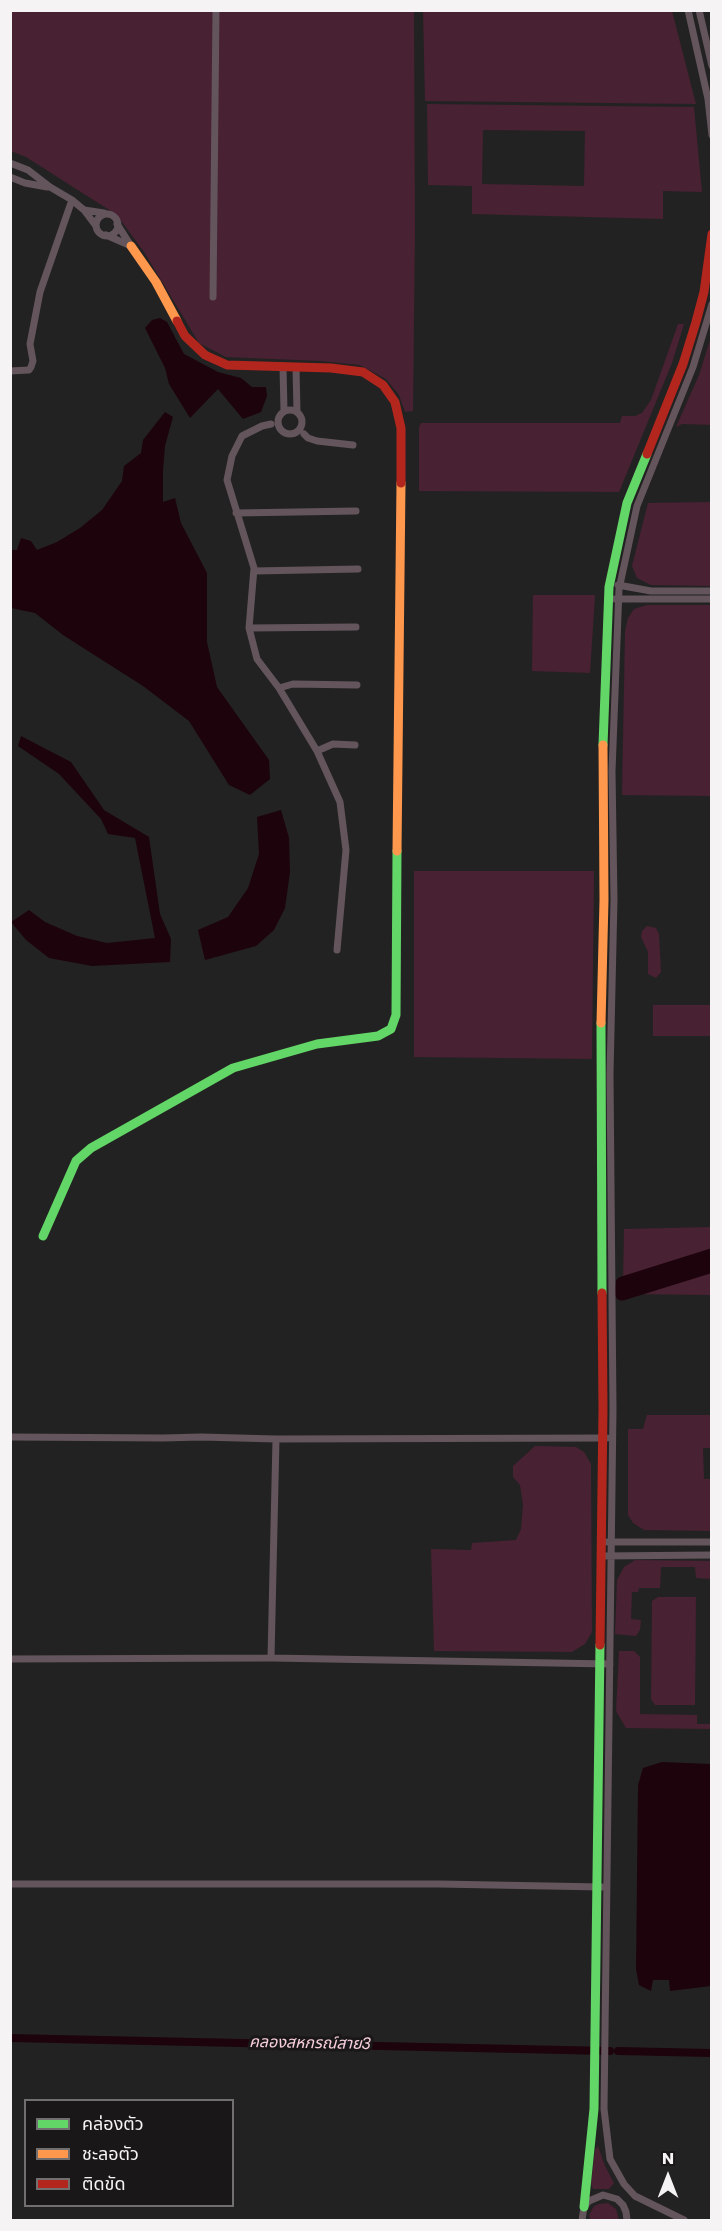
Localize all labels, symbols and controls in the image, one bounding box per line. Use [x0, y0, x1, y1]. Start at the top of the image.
water label: คลองสหกรณ์สาย3 [249, 2033, 371, 2055]
legend [24, 2099, 234, 2207]
text: คล่องตัว [82, 2111, 144, 2136]
text: ชะลอตัว [82, 2141, 139, 2166]
north arrow [638, 2147, 698, 2207]
text: N [662, 2147, 674, 2170]
text: ติดขัด [82, 2171, 125, 2196]

